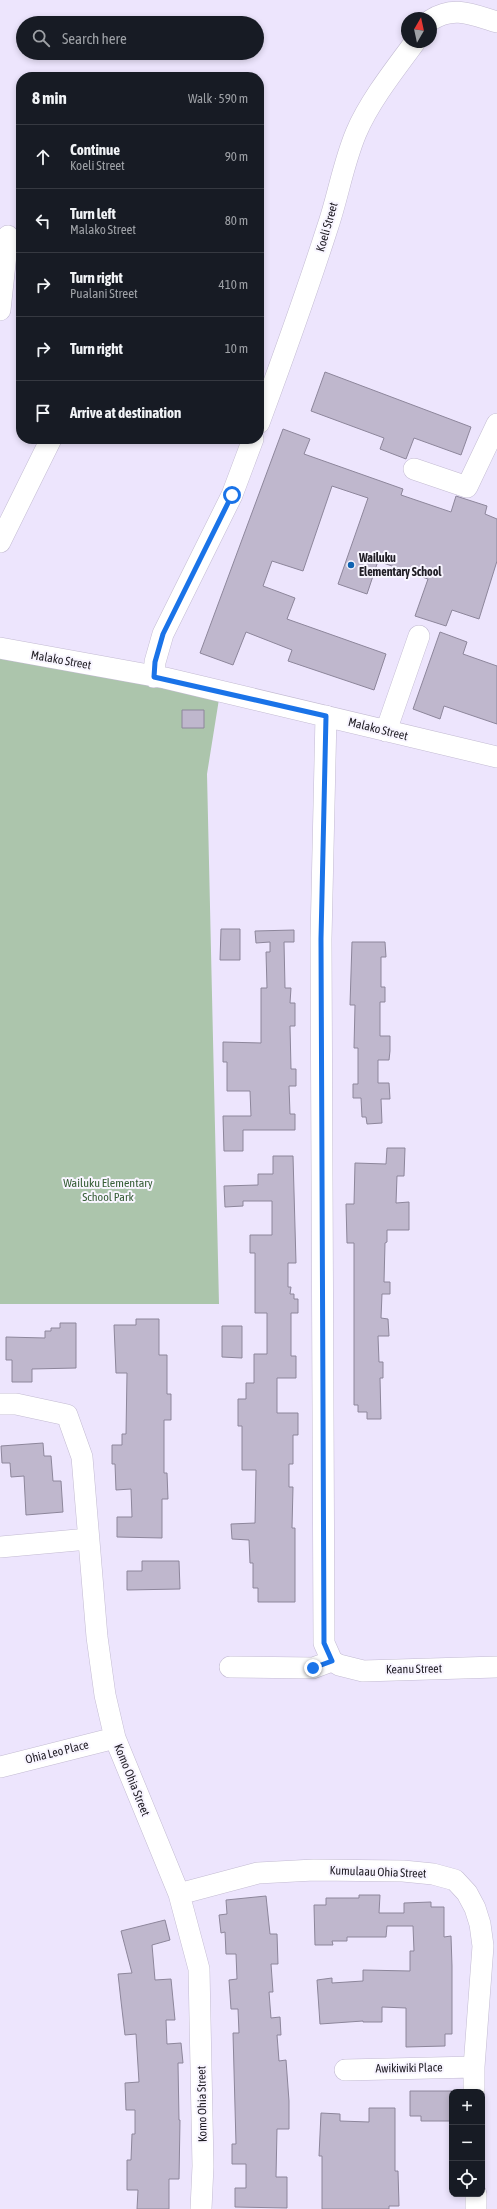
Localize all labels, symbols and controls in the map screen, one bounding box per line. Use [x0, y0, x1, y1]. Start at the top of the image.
north arrow [401, 12, 437, 48]
search box [16, 16, 264, 60]
icon: search [30, 27, 52, 49]
text: Search here [62, 30, 127, 47]
text: 8 min [32, 88, 67, 108]
text: Walk · 590 m [188, 91, 248, 106]
text: Continue [70, 141, 120, 158]
icon: ahead [32, 146, 54, 168]
text: 90 m [225, 149, 248, 164]
text: Koeli Street [70, 158, 125, 173]
street label: Koeli Street [313, 200, 341, 253]
text: Turn left [70, 205, 116, 222]
icon: left [32, 210, 54, 232]
text: 80 m [225, 213, 248, 228]
text: Malako Street [70, 222, 136, 237]
text: Turn right [70, 269, 123, 286]
icon: right [32, 274, 54, 296]
text: 410 m [219, 277, 248, 292]
text: Pualani Street [70, 286, 138, 301]
icon: right [32, 338, 54, 360]
text: Turn right [70, 340, 123, 357]
text: 10 m [225, 341, 248, 356]
icon: arrive [32, 402, 54, 424]
text: Arrive at destination [70, 404, 181, 421]
route start [223, 486, 241, 504]
place label: Wailuku Elementary School [358, 551, 442, 579]
marker: Wailuku Elementary School [346, 560, 356, 570]
street label: Malako Street [30, 648, 93, 672]
street label: Malako Street [347, 715, 410, 743]
park label: Wailuku Elementary School Park [63, 1176, 153, 1204]
route end [304, 1659, 322, 1677]
street label: Keanu Street [386, 1662, 443, 1676]
street label: Ohia Leo Place [24, 1737, 90, 1767]
street label: Komo Ohia Street [111, 1742, 153, 1819]
street label: Kumulaau Ohia Street [329, 1863, 427, 1881]
street label: Awikiwiki Place [375, 2060, 443, 2076]
street label: Komo Ohia Street [194, 2065, 210, 2142]
map controls [449, 2089, 485, 2197]
button: + [449, 2089, 485, 2125]
button: − [449, 2125, 485, 2161]
button: locate [449, 2161, 485, 2197]

